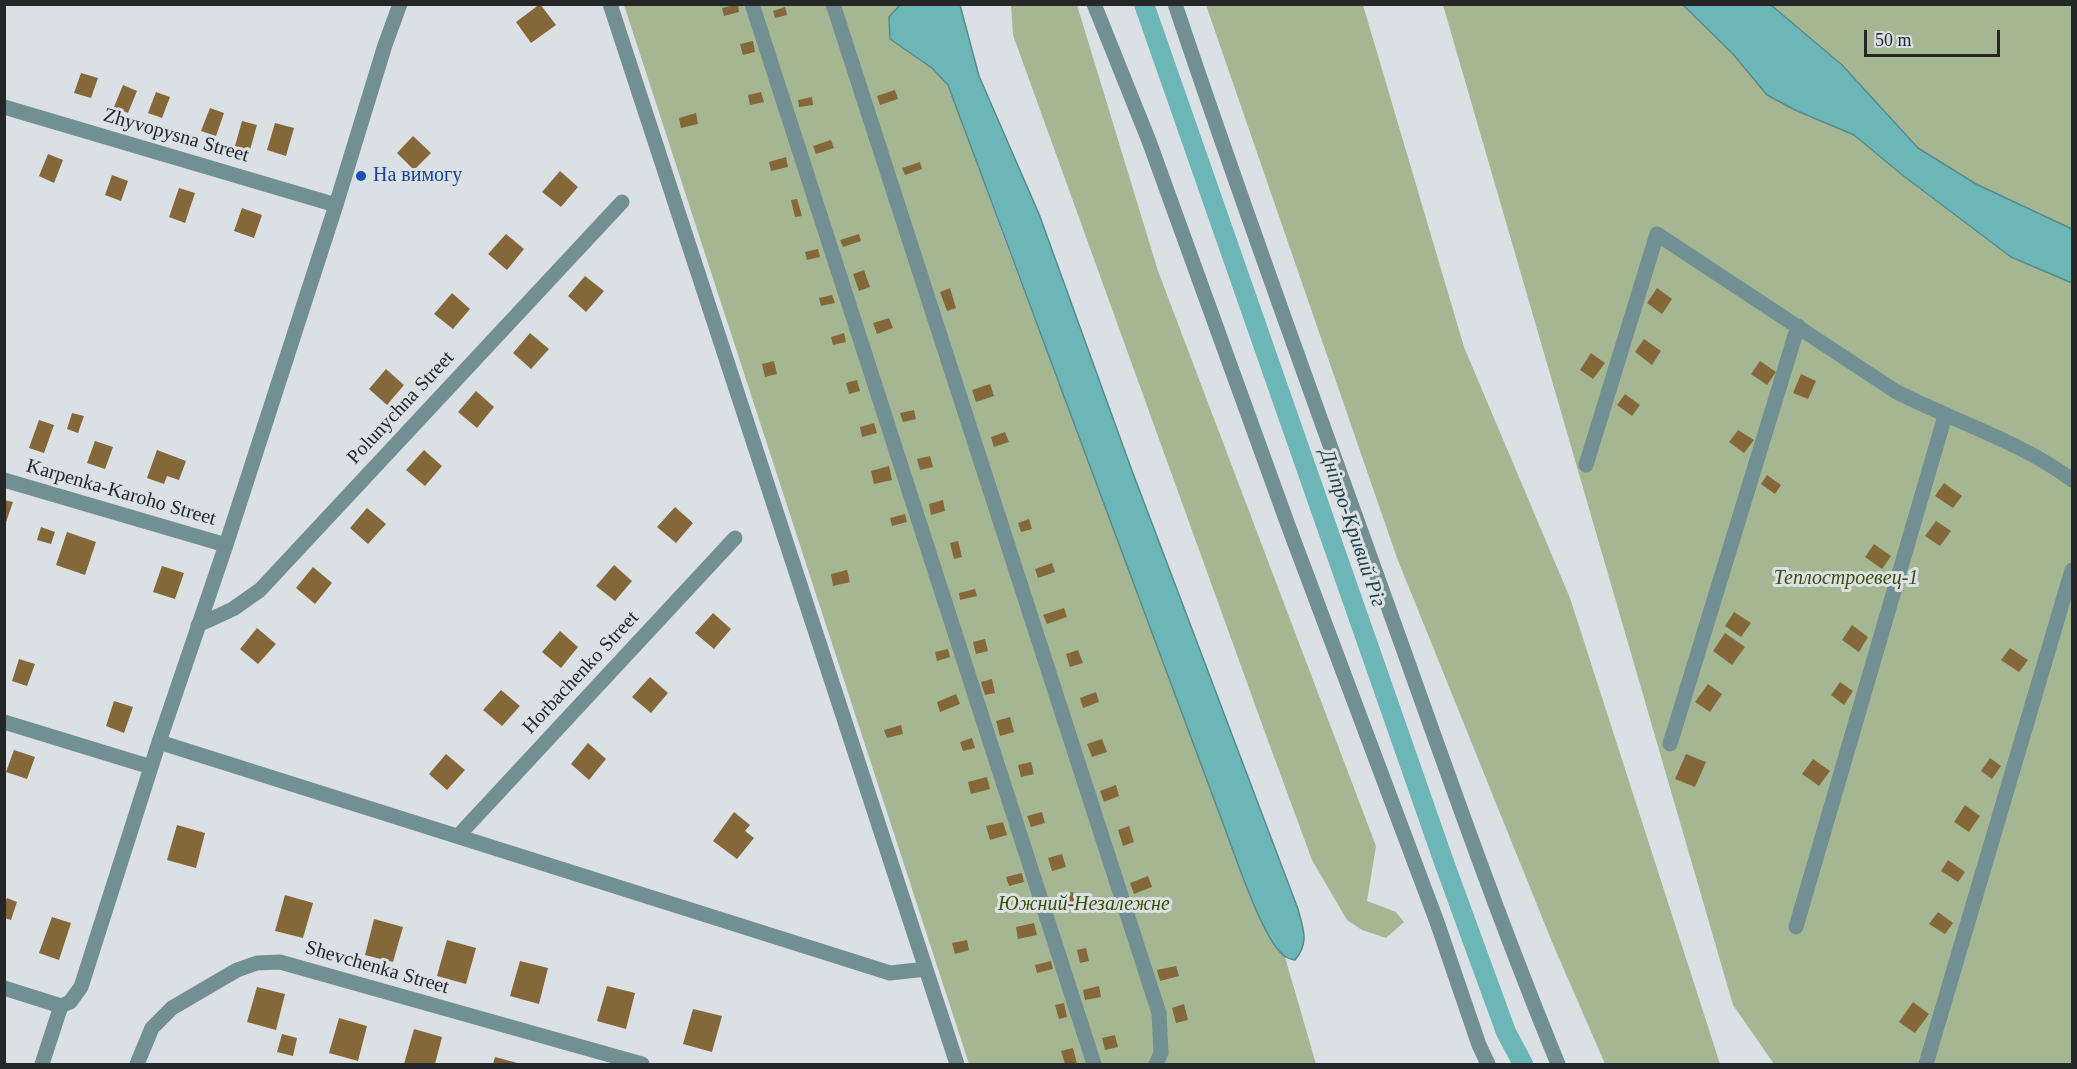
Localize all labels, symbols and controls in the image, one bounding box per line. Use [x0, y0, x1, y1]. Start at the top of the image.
scale bar [1867, 18, 2004, 56]
text: 50 m [1875, 30, 1912, 50]
street label: Zhyvopysna Street [100, 104, 252, 168]
place label: На вимогу [373, 164, 462, 188]
marker: На вимогу [354, 169, 368, 183]
street label: Polunychna Street [342, 346, 460, 470]
water label: Дніпро-Кривий Ріг [1313, 446, 1391, 610]
street label: Karpenka-Karoho Street [23, 454, 219, 532]
park label: Теплостроевец-1 [1774, 567, 1918, 591]
street label: Horbachenko Street [518, 607, 644, 739]
park label: Южний-Незалежне [998, 893, 1170, 917]
street label: Shevchenka Street [302, 936, 452, 1000]

